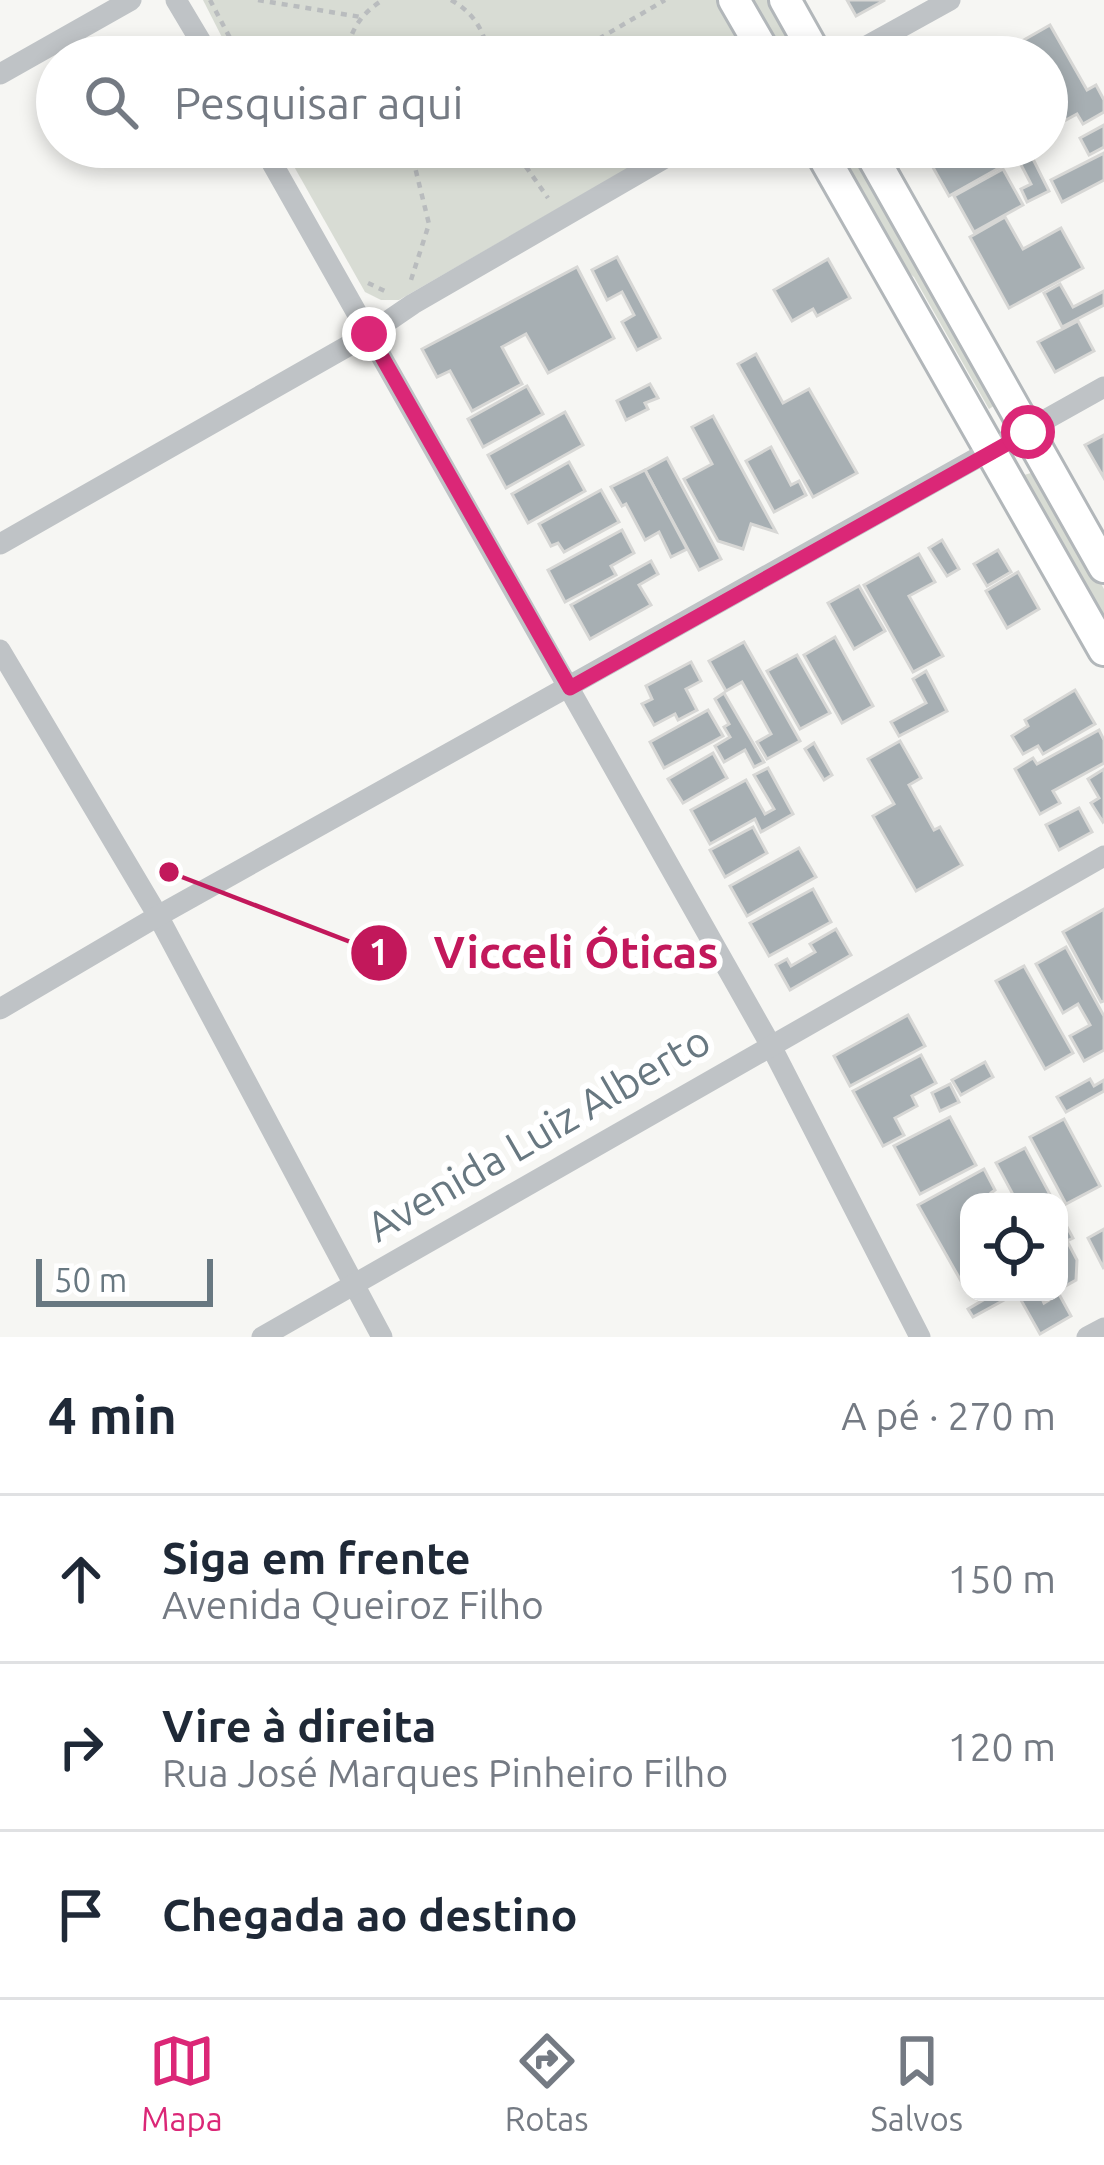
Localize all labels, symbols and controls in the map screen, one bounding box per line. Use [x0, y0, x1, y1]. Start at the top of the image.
search box [36, 36, 1068, 168]
icon: search [78, 69, 144, 135]
text: Pesquisar aqui [174, 77, 463, 128]
route end [342, 307, 396, 361]
route start [1001, 405, 1055, 459]
callout: Vicceli Óticas [349, 912, 742, 993]
text: Vicceli Óticas [434, 925, 718, 977]
text: 1 [369, 931, 389, 972]
street label: Avenida Luiz Alberto [358, 1016, 718, 1250]
map controls [960, 1193, 1068, 1301]
button: locate [960, 1193, 1068, 1301]
scale bar [36, 1253, 213, 1306]
text: 50 m [54, 1261, 127, 1298]
text: 4 min [48, 1386, 177, 1444]
text: A pé · 270 m [841, 1394, 1056, 1437]
text: Siga em frente [162, 1532, 471, 1583]
icon: ahead [48, 1546, 114, 1612]
text: 150 m [947, 1557, 1056, 1600]
text: Avenida Queiroz Filho [162, 1583, 544, 1626]
text: Vire à direita [162, 1700, 437, 1751]
icon: right [48, 1714, 114, 1780]
text: 120 m [947, 1725, 1056, 1768]
text: Rua José Marques Pinheiro Filho [162, 1751, 728, 1794]
icon: arrive [48, 1882, 114, 1948]
text: Chegada ao destino [162, 1889, 578, 1940]
tab: Mapa [141, 2028, 223, 2137]
tab: Rotas [505, 2028, 589, 2137]
tab: Salvos [870, 2028, 963, 2137]

